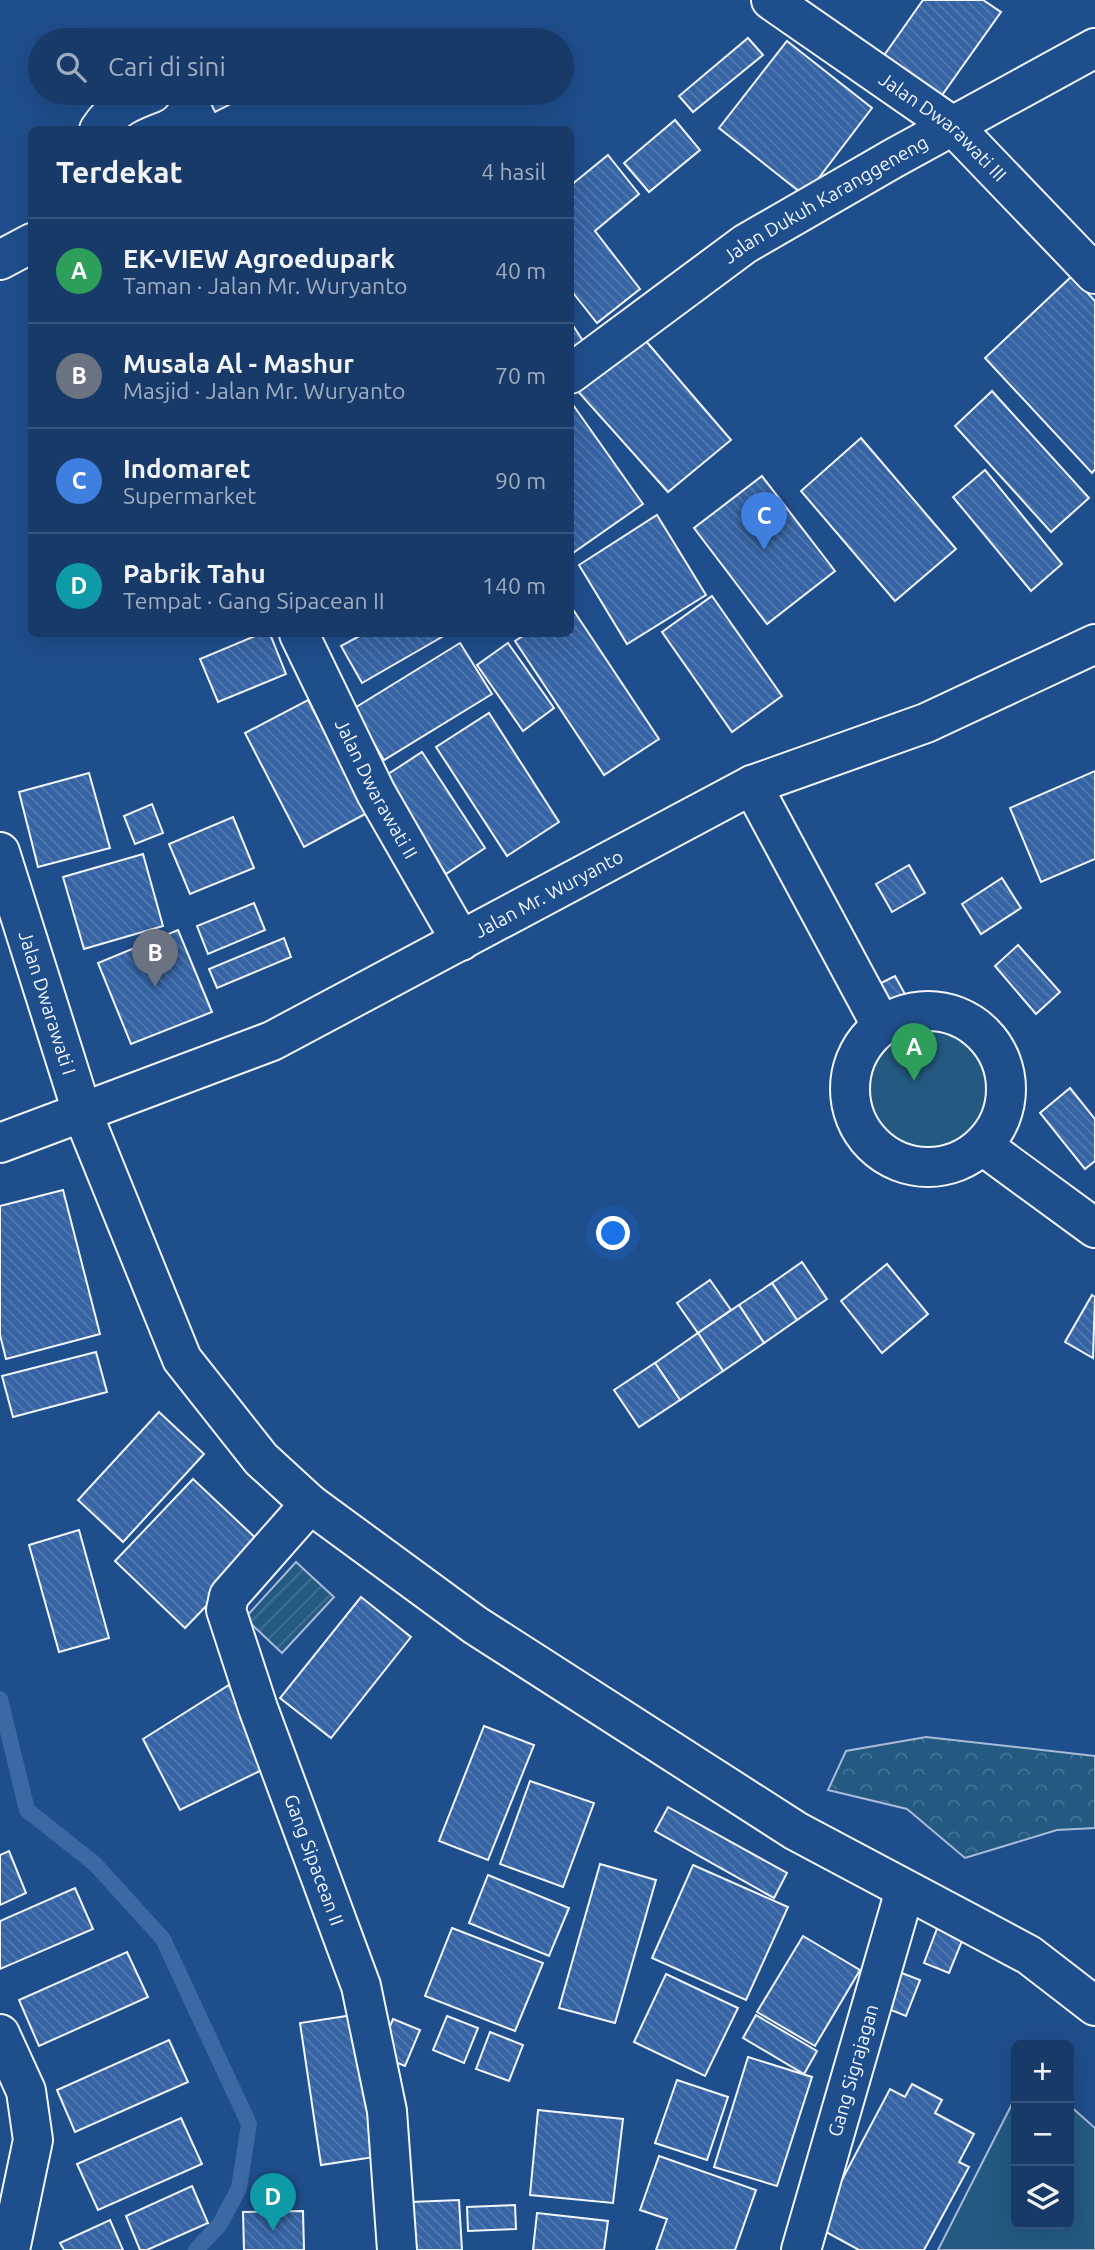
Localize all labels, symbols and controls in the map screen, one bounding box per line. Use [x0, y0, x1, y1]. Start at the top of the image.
search box [28, 28, 574, 105]
icon: search [52, 48, 90, 86]
text: Cari di sini [108, 52, 226, 81]
street label: Jalan Dwarawati III [875, 67, 1011, 186]
street label: Jalan Dukuh Karanggeneng [718, 131, 932, 268]
text: Terdekat [56, 155, 182, 189]
text: 4 hasil [481, 159, 546, 184]
text: EK-VIEW Agroedupark [123, 244, 395, 273]
text: A [71, 258, 87, 283]
text: 40 m [495, 258, 546, 283]
text: Taman · Jalan Mr. Wuryanto [123, 273, 408, 298]
text: Musala Al - Mashur [123, 349, 354, 378]
text: B [71, 363, 87, 388]
text: 70 m [495, 363, 546, 388]
text: Masjid · Jalan Mr. Wuryanto [123, 378, 406, 403]
text: Indomaret [123, 454, 250, 483]
text: C [72, 468, 86, 493]
text: 90 m [495, 468, 546, 493]
text: Supermarket [123, 483, 256, 508]
pin: C [741, 492, 787, 550]
text: Pabrik Tahu [123, 559, 266, 588]
text: D [71, 573, 87, 598]
text: 140 m [482, 573, 546, 598]
text: Tempat · Gang Sipacean II [123, 588, 385, 613]
street label: Jalan Dwarawati II [331, 715, 422, 862]
street label: Jalan Mr. Wuryanto [471, 845, 627, 942]
street label: Jalan Dwarawati I [14, 928, 81, 1077]
pin: B [132, 929, 178, 987]
pin: A [891, 1023, 937, 1081]
your location [596, 1216, 630, 1250]
street label: Gang Sipacean II [280, 1791, 349, 1928]
street label: Gang Sigrajagan [823, 2001, 882, 2139]
map controls [1011, 2040, 1074, 2229]
button: + [1011, 2040, 1074, 2103]
button: − [1011, 2103, 1074, 2166]
button: layers [1011, 2166, 1074, 2229]
pin: D [250, 2173, 296, 2231]

